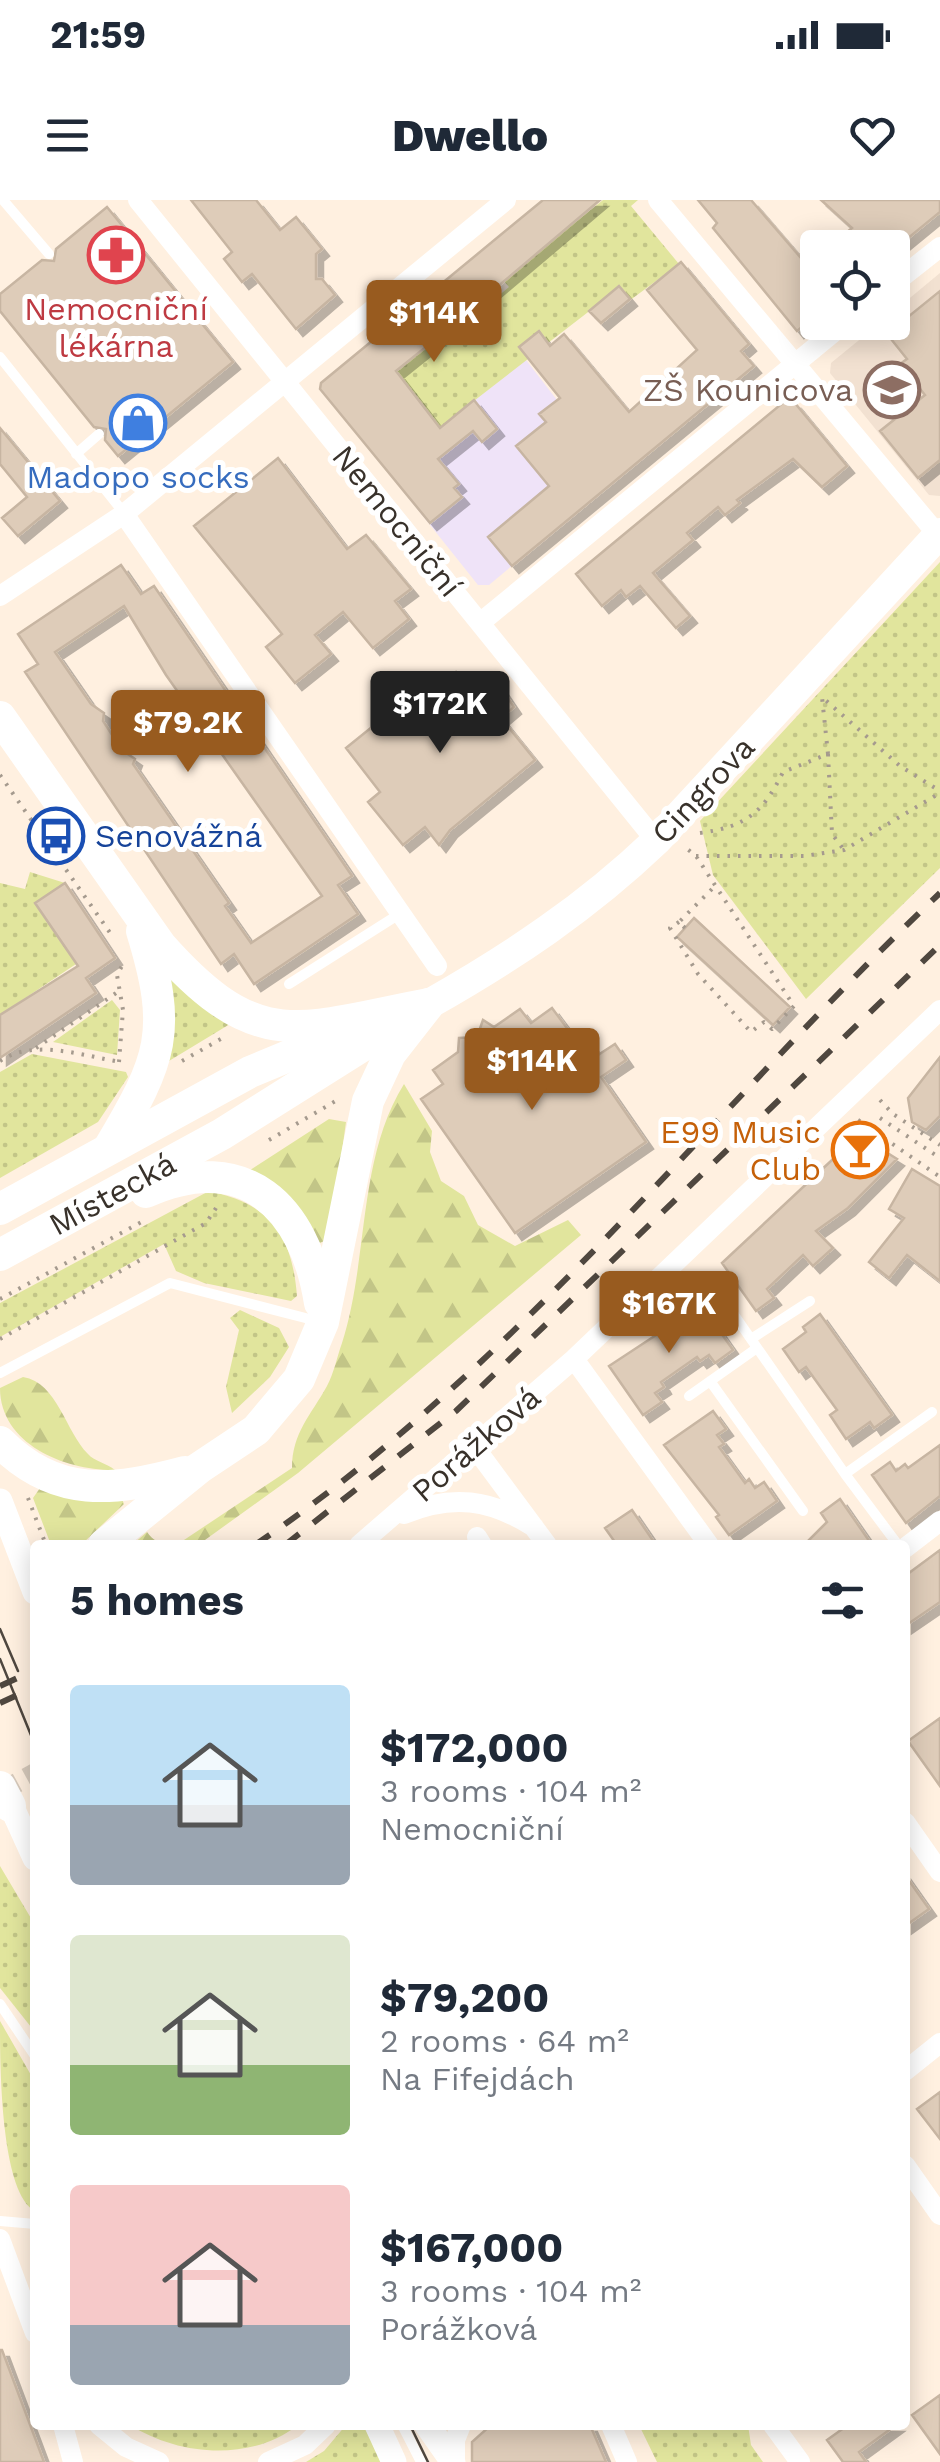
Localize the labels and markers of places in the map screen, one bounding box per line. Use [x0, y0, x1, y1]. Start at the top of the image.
pharmacy icon: Nemocniční lékárna [86, 225, 146, 285]
pin: $114K [364, 280, 504, 365]
place label: Nemocniční lékárna [24, 290, 208, 365]
school or university icon: ZŠ Kounicova [862, 360, 922, 420]
place label: ZŠ Kounicova [643, 371, 853, 409]
shop icon: Madopo socks [108, 393, 168, 453]
place label: Madopo socks [26, 458, 250, 496]
pin: $172K [370, 671, 510, 756]
pin: $79.2K [107, 690, 269, 775]
bus stop icon: Senovážná [26, 806, 86, 866]
place label: Senovážná [95, 817, 262, 855]
pin: $114K [462, 1028, 602, 1113]
place label: E99 Music Club [660, 1113, 821, 1188]
bar icon: E99 Music Club [830, 1120, 890, 1180]
pin: $167K [599, 1271, 739, 1356]

